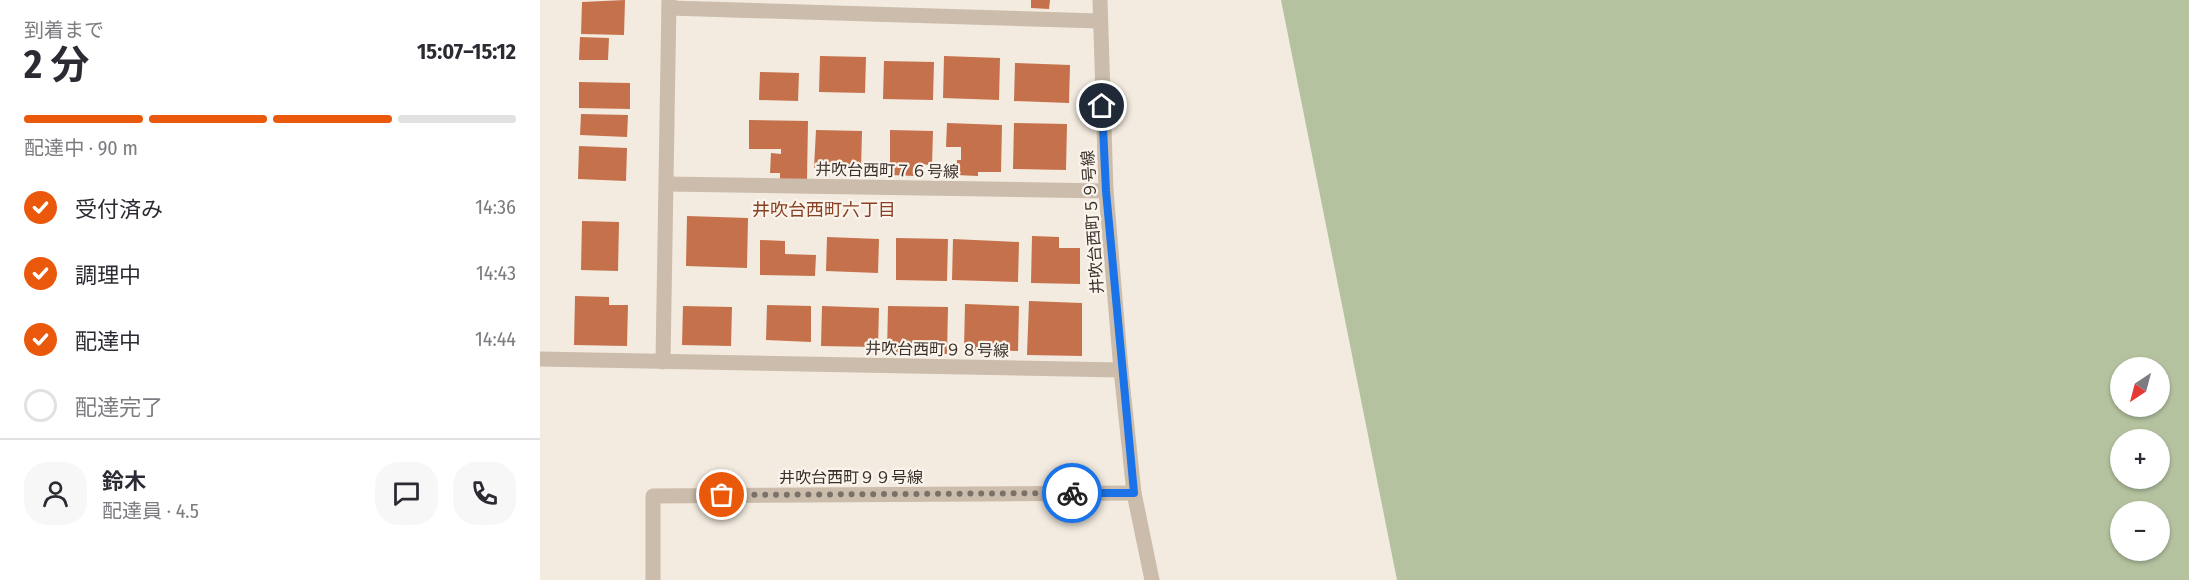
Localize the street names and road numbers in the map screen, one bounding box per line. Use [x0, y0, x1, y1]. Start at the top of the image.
street label: 井吹台西町５９号線 [1078, 149, 1107, 294]
street label: 井吹台西町７６号線 [815, 160, 959, 181]
street label: 井吹台西町９８号線 [865, 339, 1009, 360]
street label: 井吹台西町９９号線 [779, 468, 923, 487]

